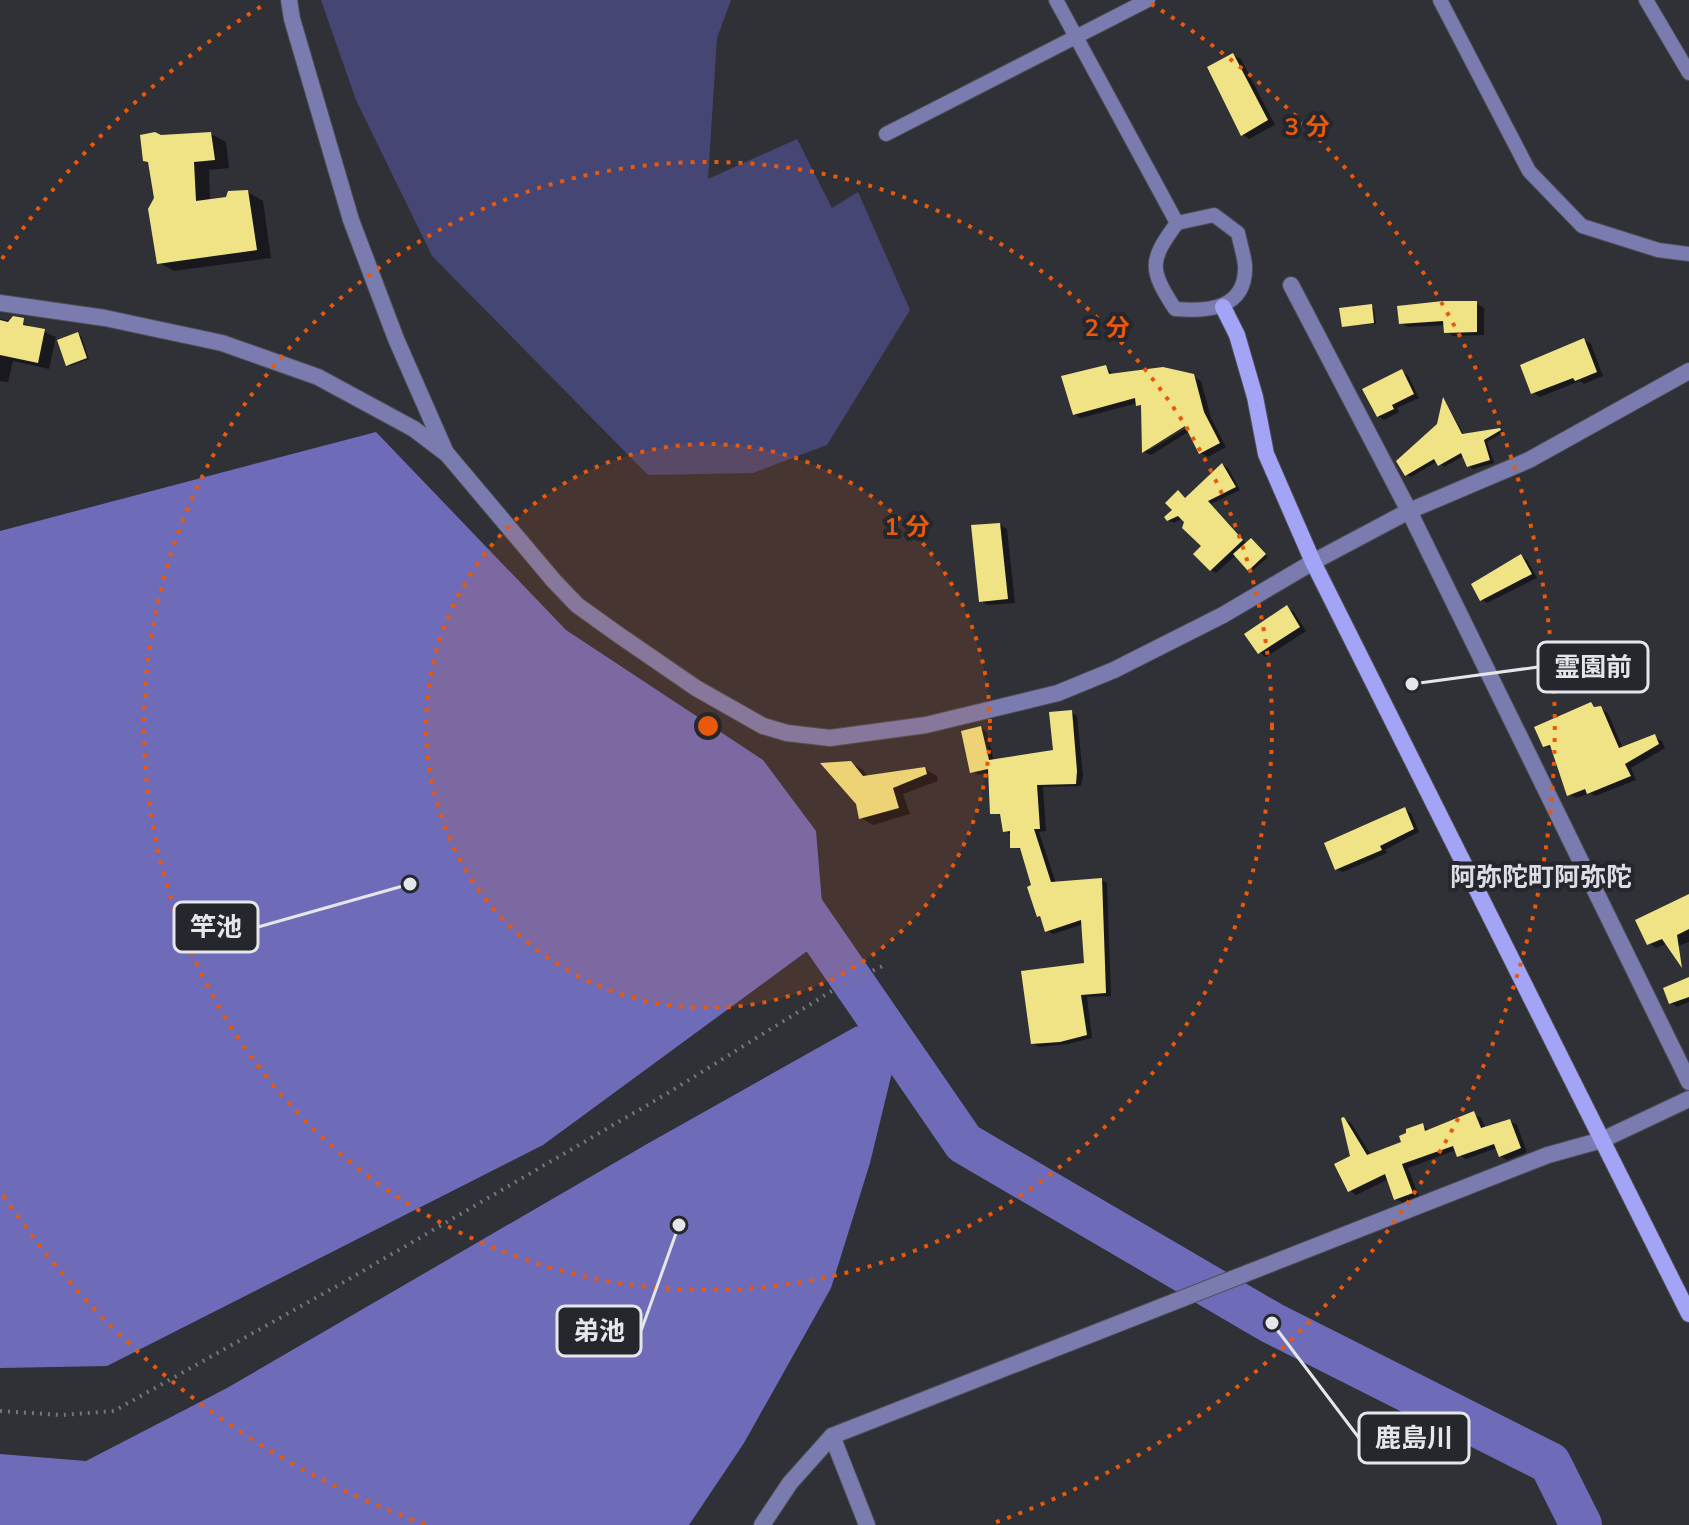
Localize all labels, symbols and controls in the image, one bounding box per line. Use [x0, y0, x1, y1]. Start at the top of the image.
text: 3 分 [1285, 111, 1329, 143]
text: 2 分 [1085, 312, 1129, 344]
text: 1 分 [885, 511, 929, 543]
callout: 霊園前 [1538, 642, 1648, 692]
text: 霊園前 [1554, 650, 1632, 685]
centre of rings [694, 712, 722, 740]
district label: 阿弥陀町阿弥陀 [1450, 860, 1632, 895]
callout: 竿池 [174, 902, 258, 952]
text: 竿池 [190, 910, 242, 945]
callout: 弟池 [557, 1306, 641, 1356]
text: 弟池 [573, 1314, 625, 1349]
callout: 鹿島川 [1359, 1413, 1469, 1463]
text: 鹿島川 [1375, 1421, 1453, 1456]

